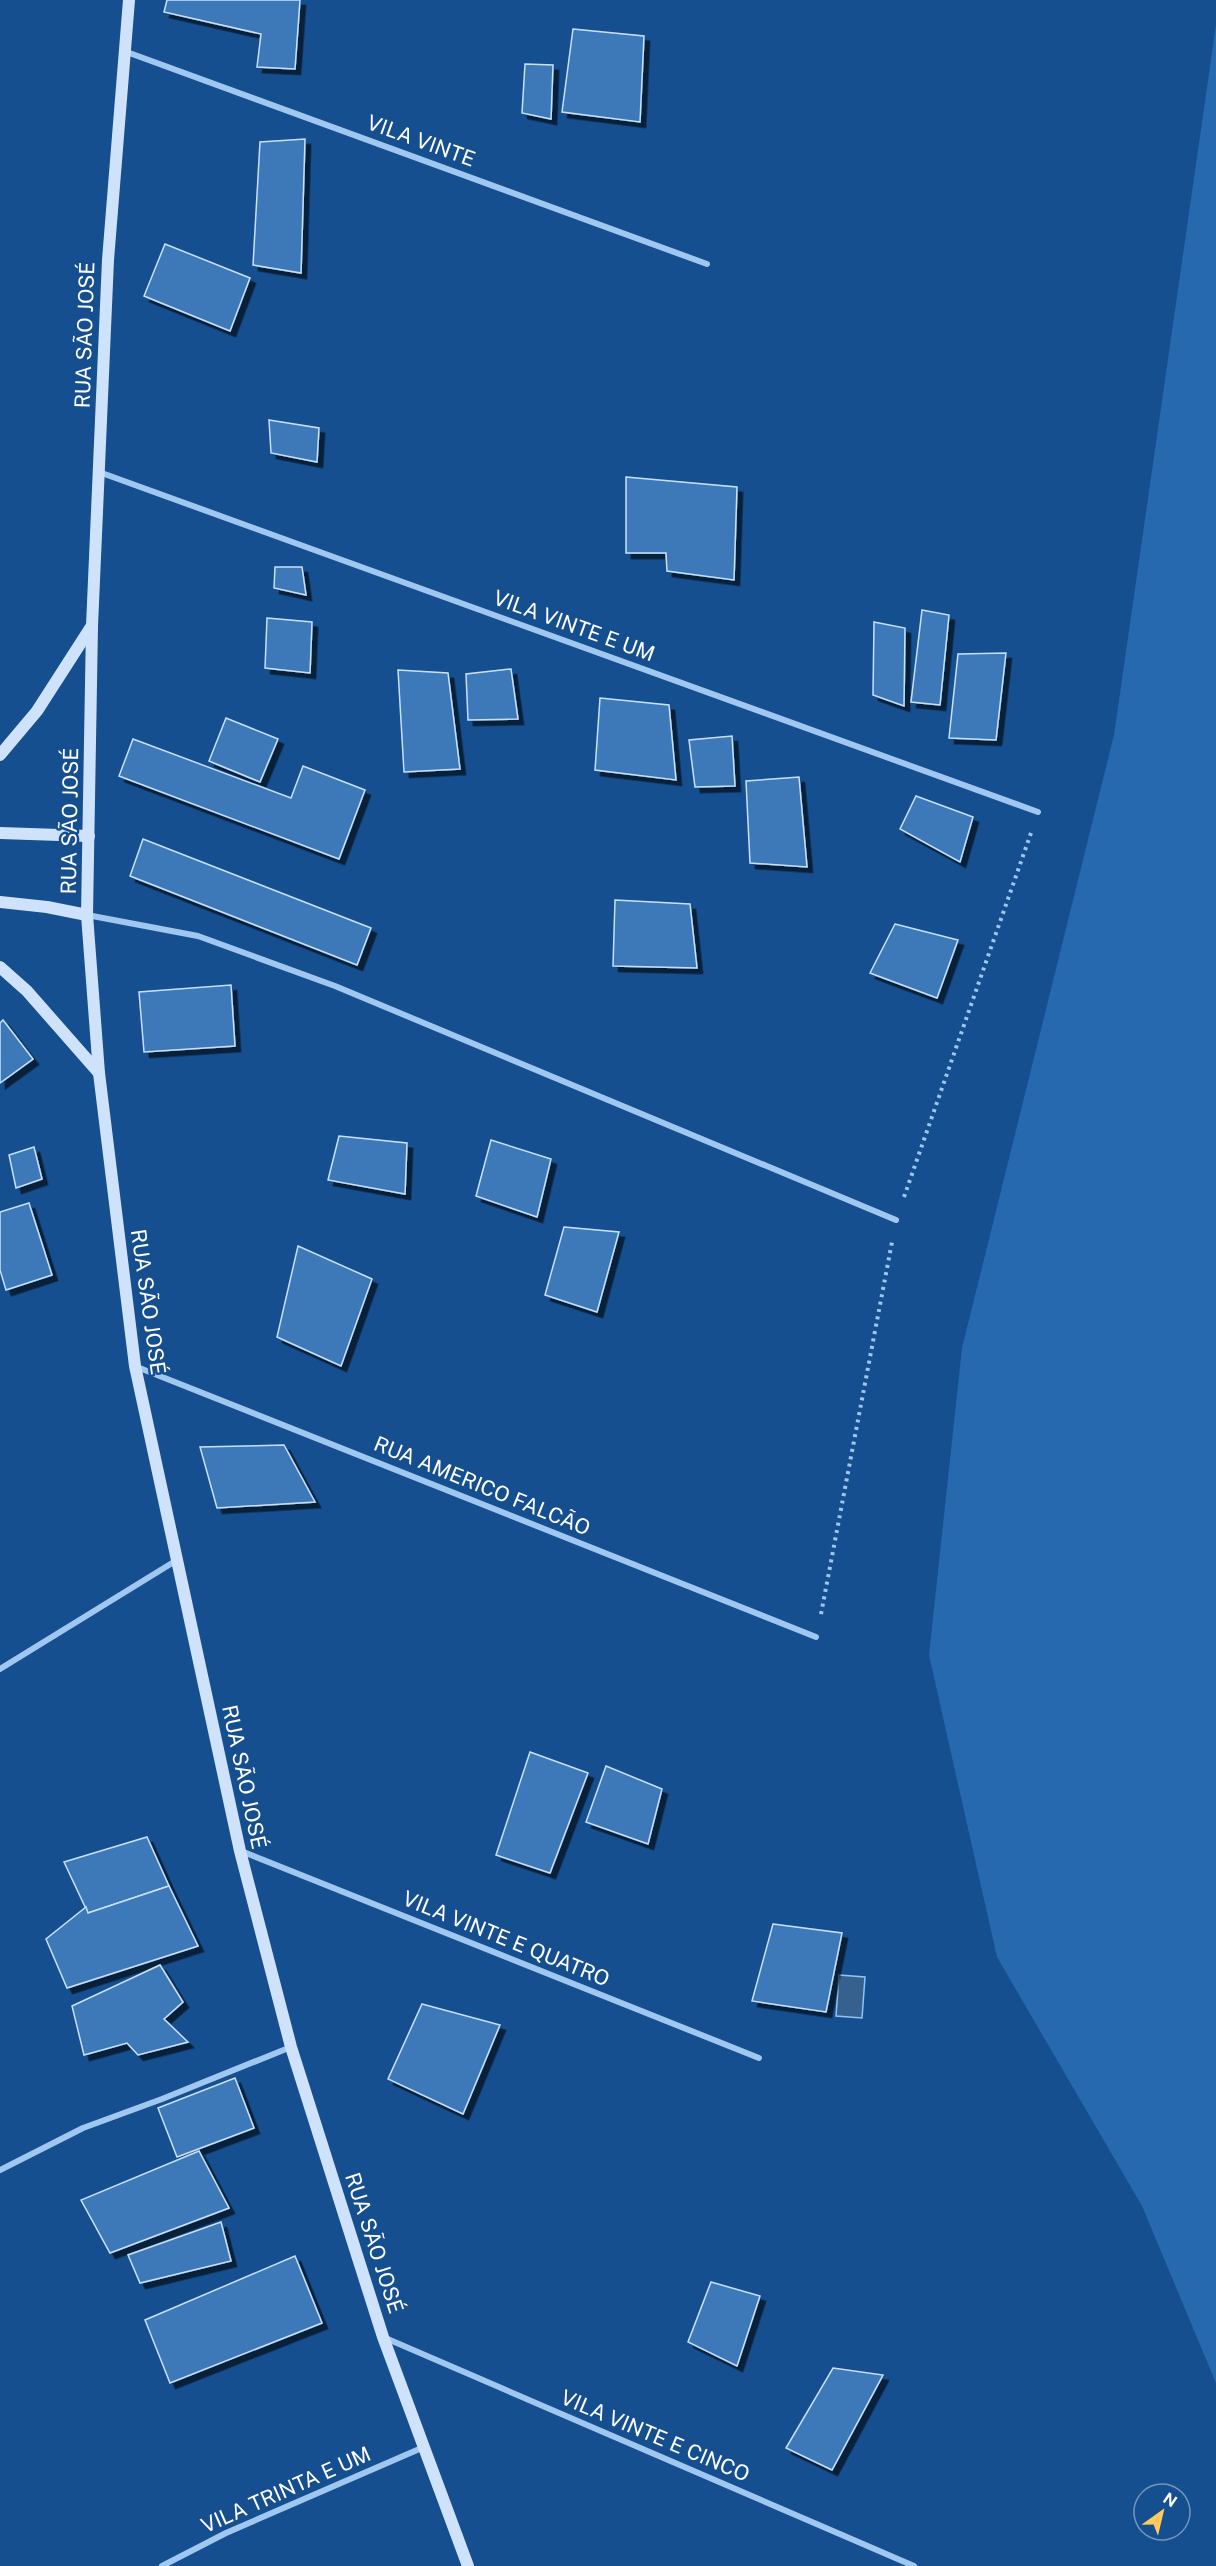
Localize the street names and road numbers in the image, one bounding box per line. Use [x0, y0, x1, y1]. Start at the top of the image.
street label: VILA VINTE [364, 109, 479, 172]
street label: RUA SÃO JOSÉ [69, 261, 100, 409]
street label: VILA VINTE E UM [490, 585, 658, 666]
street label: RUA SÃO JOSÉ [56, 747, 83, 895]
street label: RUA SÃO JOSÉ [126, 1228, 171, 1376]
street label: RUA AMERICO FALCÃO [370, 1431, 594, 1540]
street label: RUA SÃO JOSÉ [217, 1703, 272, 1851]
street label: VILA VINTE E QUATRO [399, 1886, 613, 1992]
street label: RUA SÃO JOSÉ [340, 2169, 409, 2316]
street label: VILA VINTE E CINCO [557, 2384, 753, 2487]
street label: VILA TRINTA E UM [197, 2441, 374, 2538]

